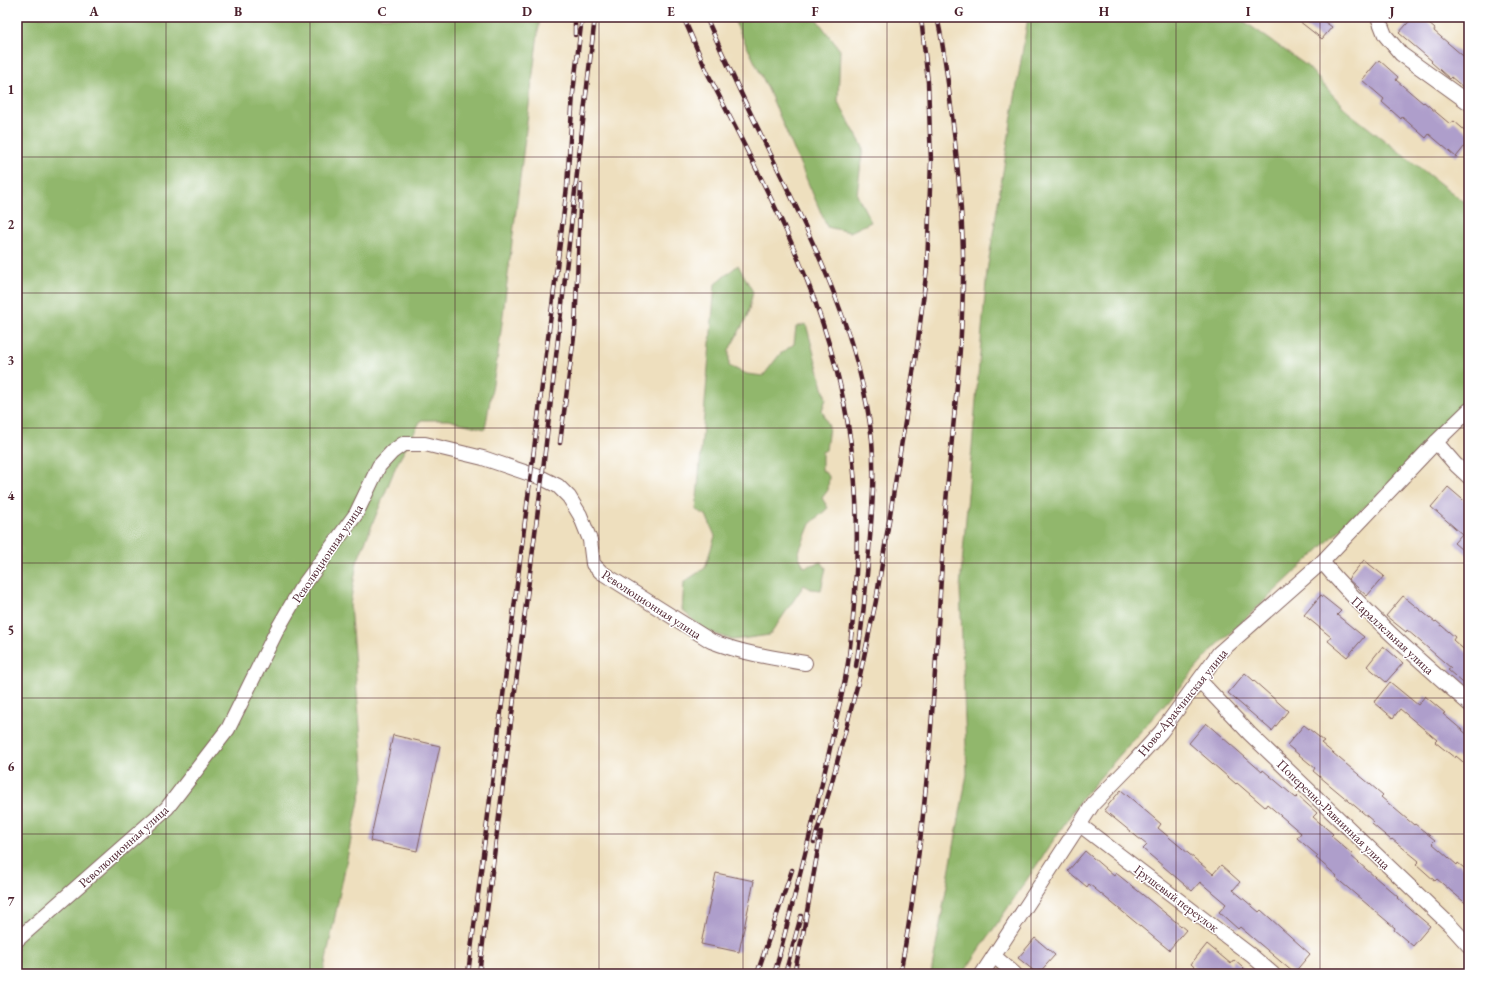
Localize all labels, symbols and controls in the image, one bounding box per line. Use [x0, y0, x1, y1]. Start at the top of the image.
text: A [88, 3, 99, 20]
text: B [234, 3, 242, 20]
text: C [377, 3, 387, 20]
text: D [522, 3, 532, 20]
text: E [667, 3, 675, 20]
text: F [811, 3, 819, 20]
text: G [954, 3, 964, 20]
text: H [1099, 3, 1110, 20]
text: I [1246, 3, 1251, 20]
text: J [1388, 3, 1395, 20]
text: 1 [8, 81, 15, 98]
text: 2 [8, 216, 15, 233]
text: 3 [8, 352, 15, 369]
text: 4 [8, 487, 15, 504]
street label: Революционная улица [288, 500, 367, 606]
street label: Революционная улица [599, 566, 705, 643]
street label: Параллельная улица [1348, 593, 1438, 679]
text: 5 [8, 622, 14, 639]
street label: Ново-Аракчинская улица [1134, 644, 1232, 760]
street label: Поперечно-Равнинная улица [1273, 756, 1395, 874]
text: 6 [8, 758, 15, 775]
street label: Революционная улица [75, 801, 173, 891]
street label: Грушевый переулок [1131, 861, 1223, 936]
text: 7 [8, 893, 15, 910]

